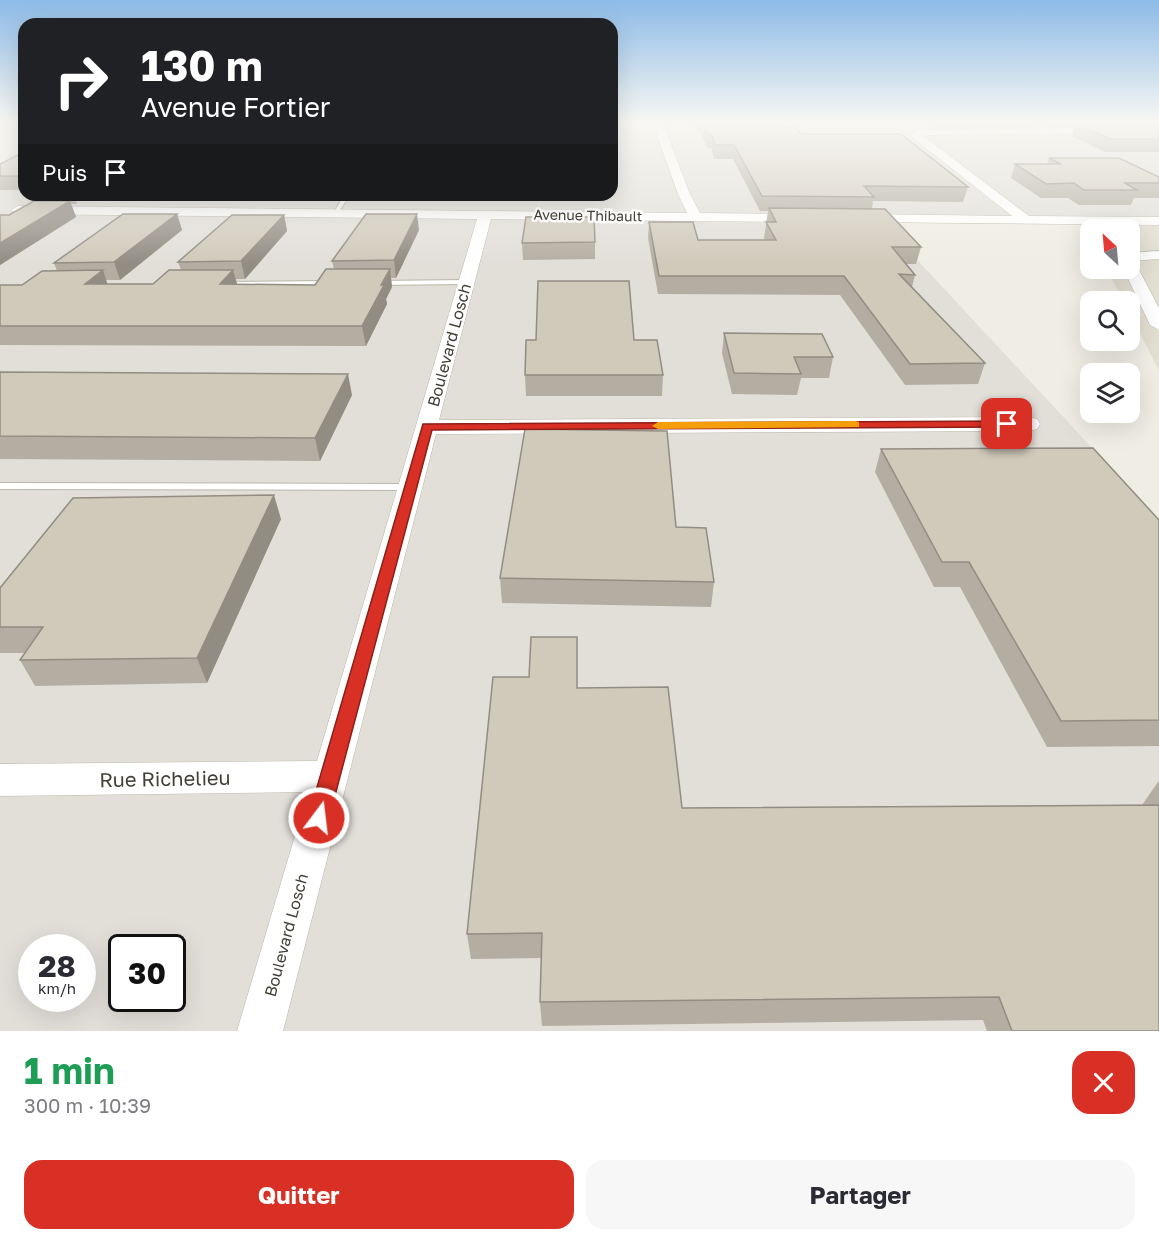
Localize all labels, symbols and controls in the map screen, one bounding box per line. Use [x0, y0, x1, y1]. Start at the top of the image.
text: 130 m [141, 40, 263, 90]
icon: right [42, 42, 120, 120]
text: Avenue Fortier [141, 91, 330, 123]
icon: arrive [99, 156, 132, 189]
text: Puis [42, 159, 87, 186]
street label: Avenue Thibault [533, 206, 643, 224]
north arrow [1080, 219, 1140, 279]
map controls [1080, 219, 1140, 423]
street label: Boulevard Losch [423, 281, 475, 409]
button: search [1080, 291, 1140, 351]
button: layers [1080, 363, 1140, 423]
pin [981, 398, 1032, 449]
icon: arrive [990, 407, 1023, 440]
street label: Rue Richelieu [99, 765, 231, 791]
position arrow [287, 786, 351, 850]
street label: Boulevard Losch [260, 871, 312, 999]
speed limit sign: 30 [108, 934, 186, 1012]
text: 28 [38, 948, 76, 984]
text: km/h [38, 979, 76, 997]
text: 1 min [24, 1049, 115, 1092]
button: close [1072, 1051, 1135, 1114]
text: 300 m · 10:39 [24, 1093, 151, 1117]
button: Quitter [24, 1160, 574, 1229]
button: Partager [586, 1160, 1135, 1229]

